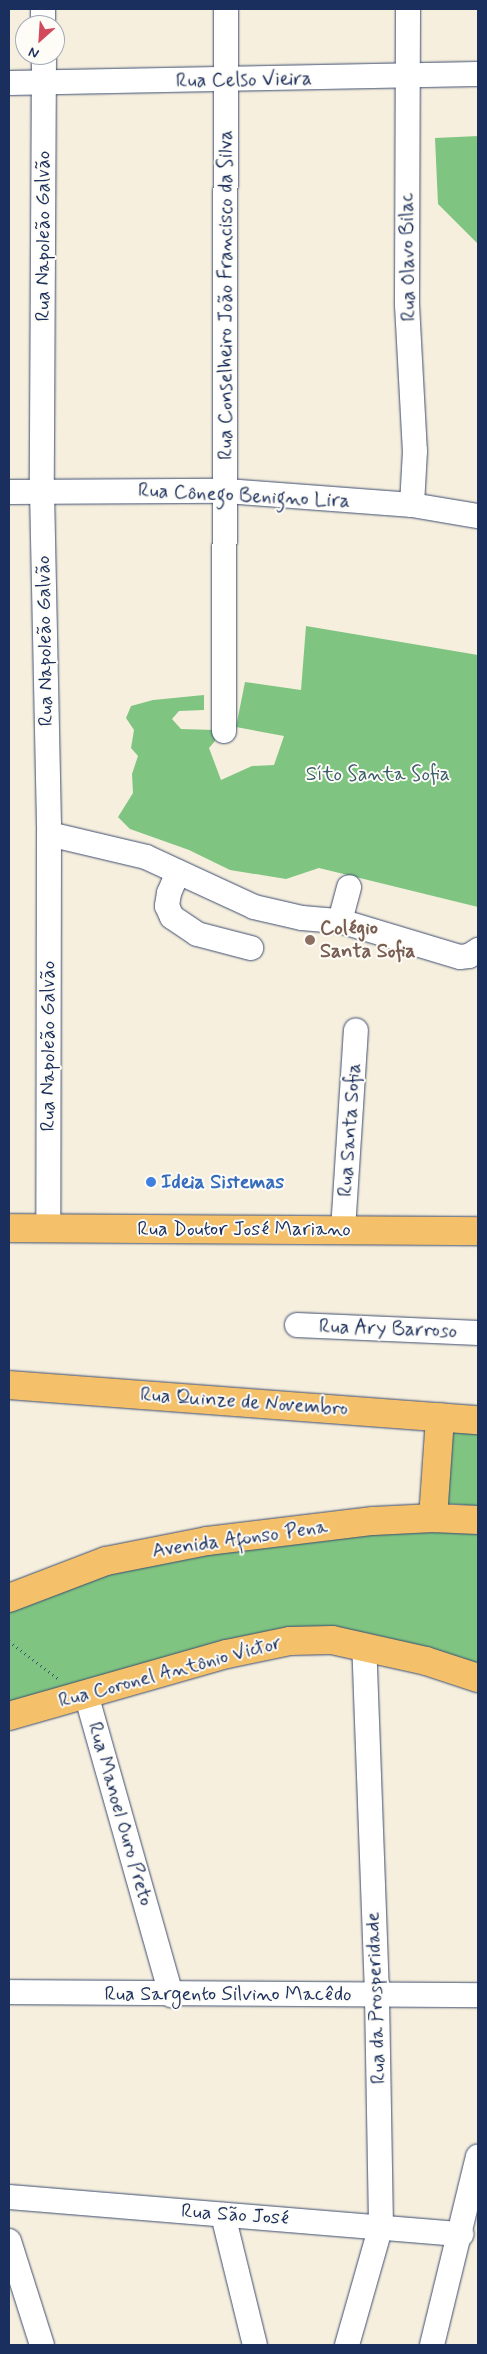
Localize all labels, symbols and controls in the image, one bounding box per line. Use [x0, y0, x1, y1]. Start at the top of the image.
north arrow [15, 15, 65, 65]
text: N [26, 42, 42, 63]
street label: Rua Celso Vieira [176, 67, 312, 93]
street label: Rua Conselheiro João Francisco da Silva [214, 130, 238, 460]
street label: Rua Napoleão Galvão [31, 152, 55, 320]
street label: Rua Olavo Bilac [395, 193, 421, 321]
street label: Rua Cônego Benigno Lira [140, 479, 348, 513]
street label: Rua Napoleão Galvão [32, 556, 58, 726]
park label: Síto Santa Sofia [309, 762, 447, 786]
place label: Colégio Santa Sofia [320, 916, 416, 963]
marker: Colégio Santa Sofia [304, 934, 316, 946]
street label: Rua Napoleão Galvão [36, 962, 60, 1130]
street label: Rua Santa Sofia [333, 1063, 367, 1197]
place label: Ideia Sistemas [161, 1170, 284, 1194]
marker: Ideia Sistemas [145, 1176, 157, 1188]
street label: Rua Doutor José Mariano [138, 1217, 350, 1241]
street label: Rua Ary Barroso [319, 1315, 457, 1343]
street label: Rua Quinze de Novembro [139, 1383, 349, 1421]
street label: Avenida Afonso Pena [152, 1515, 328, 1563]
street label: Rua Coronel Antônio Victor [60, 1632, 280, 1712]
street label: Rua Manoel Ouro Preto [83, 1721, 157, 1907]
street label: Rua da Prosperidade [361, 1912, 391, 2084]
street label: Rua Sargento Silvino Macêdo [110, 1982, 346, 2006]
street label: Rua São José [180, 2199, 290, 2231]

